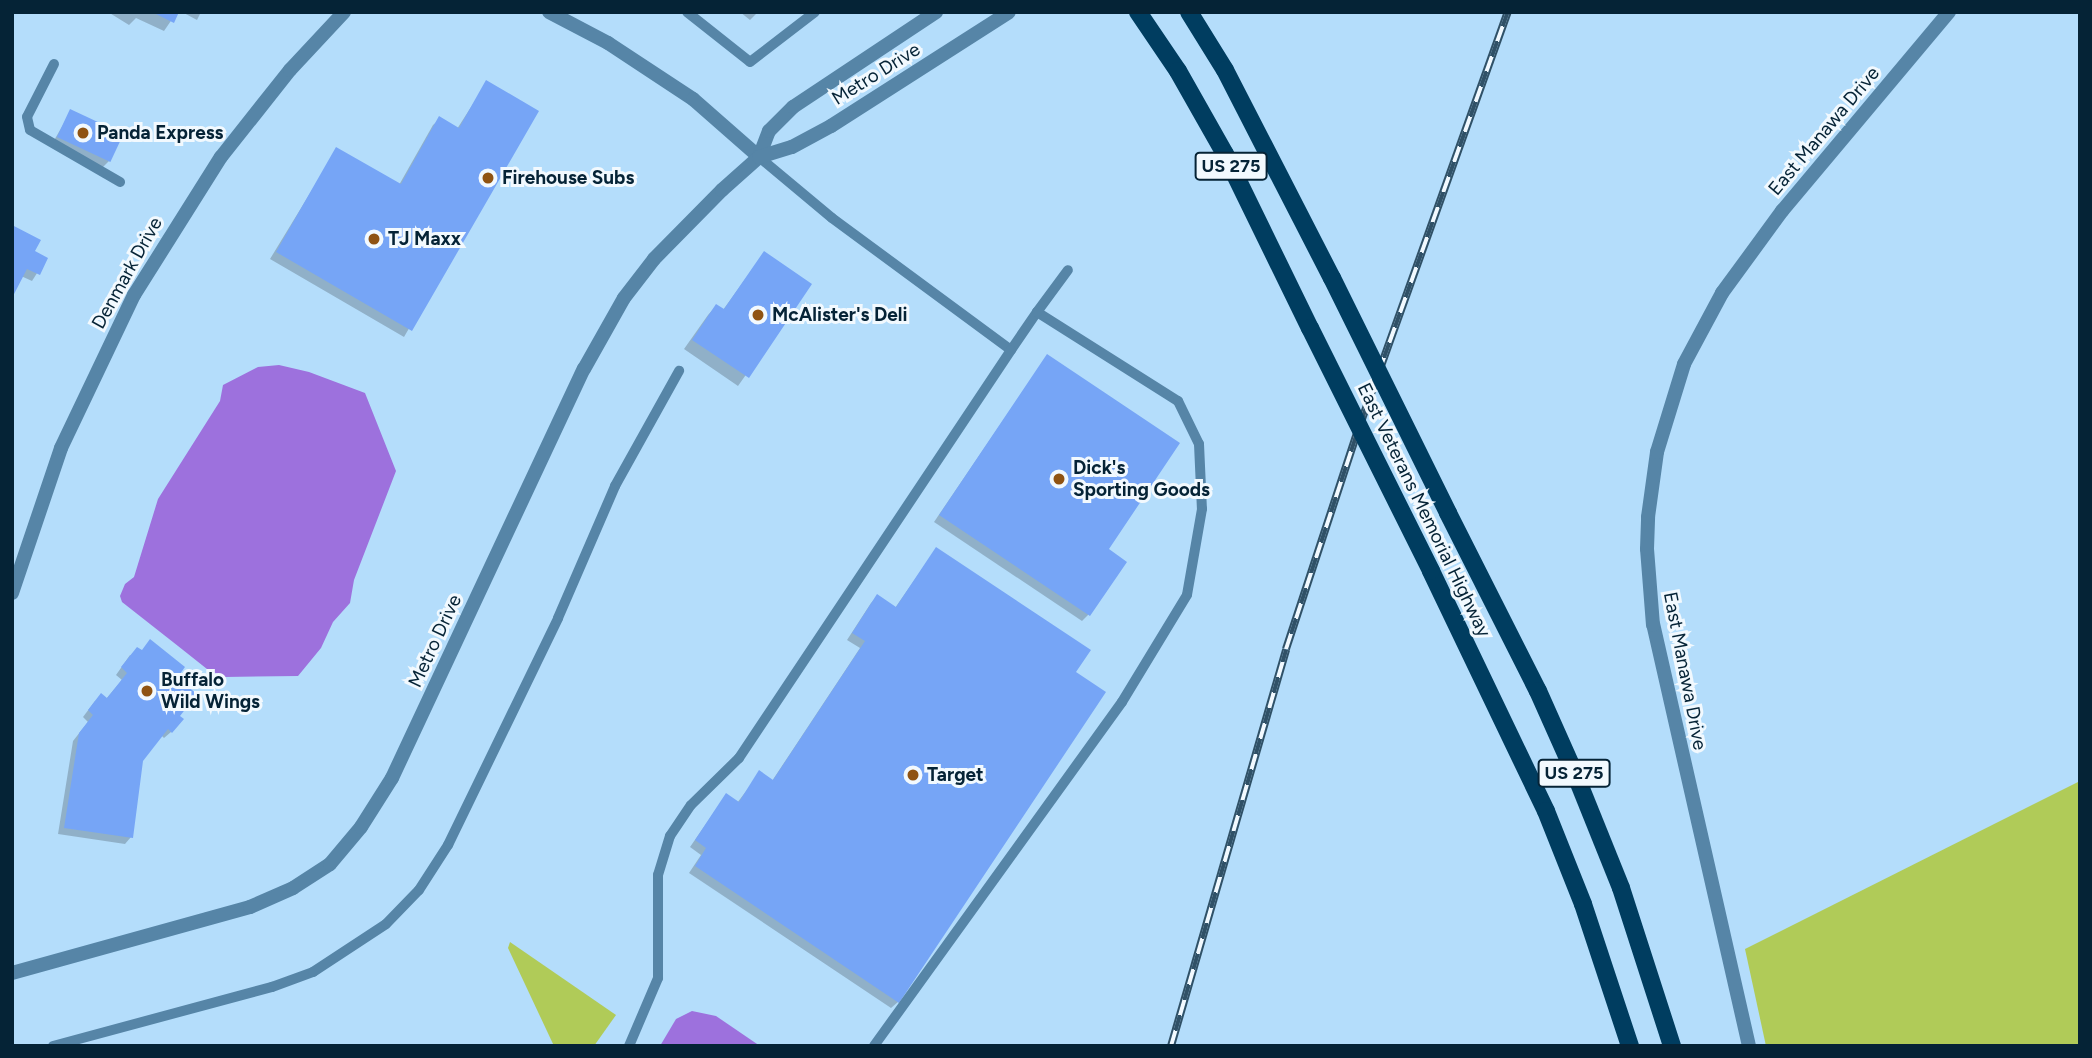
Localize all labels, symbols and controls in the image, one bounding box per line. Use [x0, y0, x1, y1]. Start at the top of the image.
street label: Metro Drive [828, 38, 924, 110]
street label: East Manawa Drive [1764, 62, 1884, 200]
place label: Panda Express [97, 122, 223, 144]
marker: Panda Express [75, 125, 91, 141]
road number: US 275 [1194, 152, 1268, 181]
place label: Firehouse Subs [502, 167, 634, 189]
marker: Firehouse Subs [480, 170, 496, 186]
street label: Denmark Drive [87, 213, 167, 333]
place label: TJ Maxx [388, 228, 461, 250]
marker: TJ Maxx [366, 231, 382, 247]
place label: McAlister's Deli [772, 304, 907, 326]
marker: McAlister's Deli [750, 307, 766, 323]
street label: East Veterans Memorial Highway [1352, 379, 1496, 641]
place label: Dick's Sporting Goods [1073, 457, 1210, 501]
marker: Dick's Sporting Goods [1051, 471, 1067, 487]
street label: East Manawa Drive [1658, 590, 1712, 752]
street label: Metro Drive [404, 591, 466, 691]
place label: Buffalo Wild Wings [161, 669, 260, 713]
marker: Buffalo Wild Wings [139, 683, 155, 699]
road number: US 275 [1537, 758, 1611, 788]
place label: Target [927, 764, 984, 786]
marker: Target [905, 767, 921, 783]

